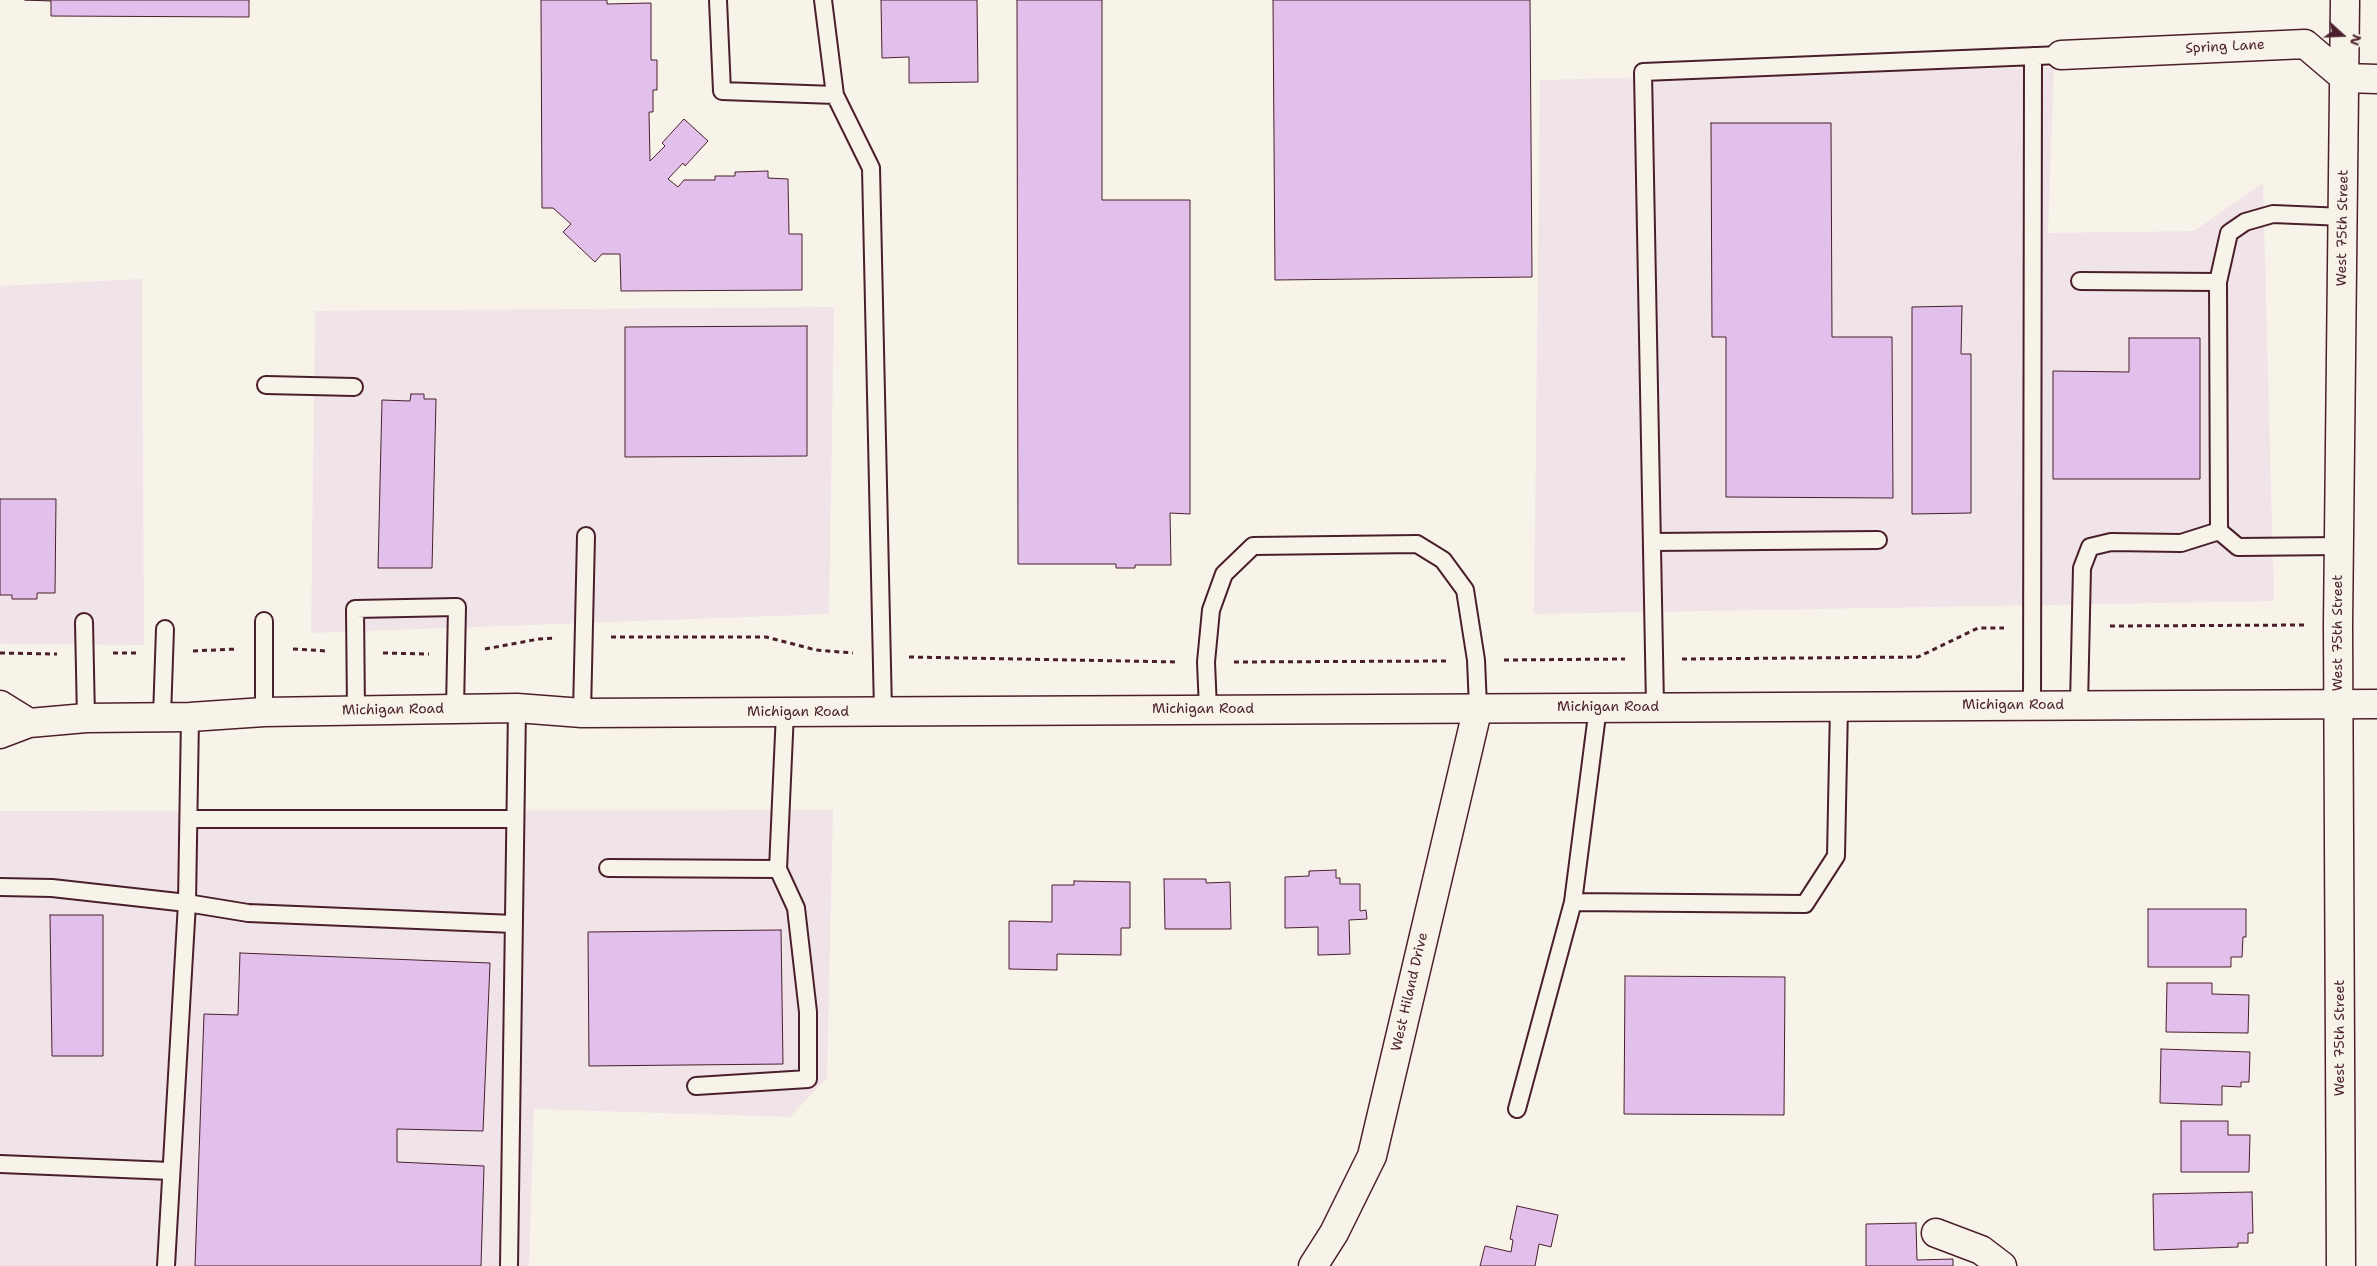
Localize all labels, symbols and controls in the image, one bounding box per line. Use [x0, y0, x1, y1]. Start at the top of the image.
north arrow [2317, 10, 2367, 60]
text: N [2346, 32, 2366, 48]
street label: Spring Lane [2185, 37, 2265, 57]
street label: West 75th Street [2334, 170, 2352, 286]
street label: West 75th Street [2330, 575, 2346, 691]
street label: Michigan Road [1962, 697, 2064, 713]
street label: Michigan Road [1557, 699, 1659, 715]
street label: Michigan Road [342, 701, 444, 719]
street label: Michigan Road [1152, 701, 1254, 717]
street label: Michigan Road [747, 704, 849, 720]
street label: West Hiland Drive [1388, 931, 1432, 1053]
street label: West 75th Street [2332, 980, 2348, 1096]

